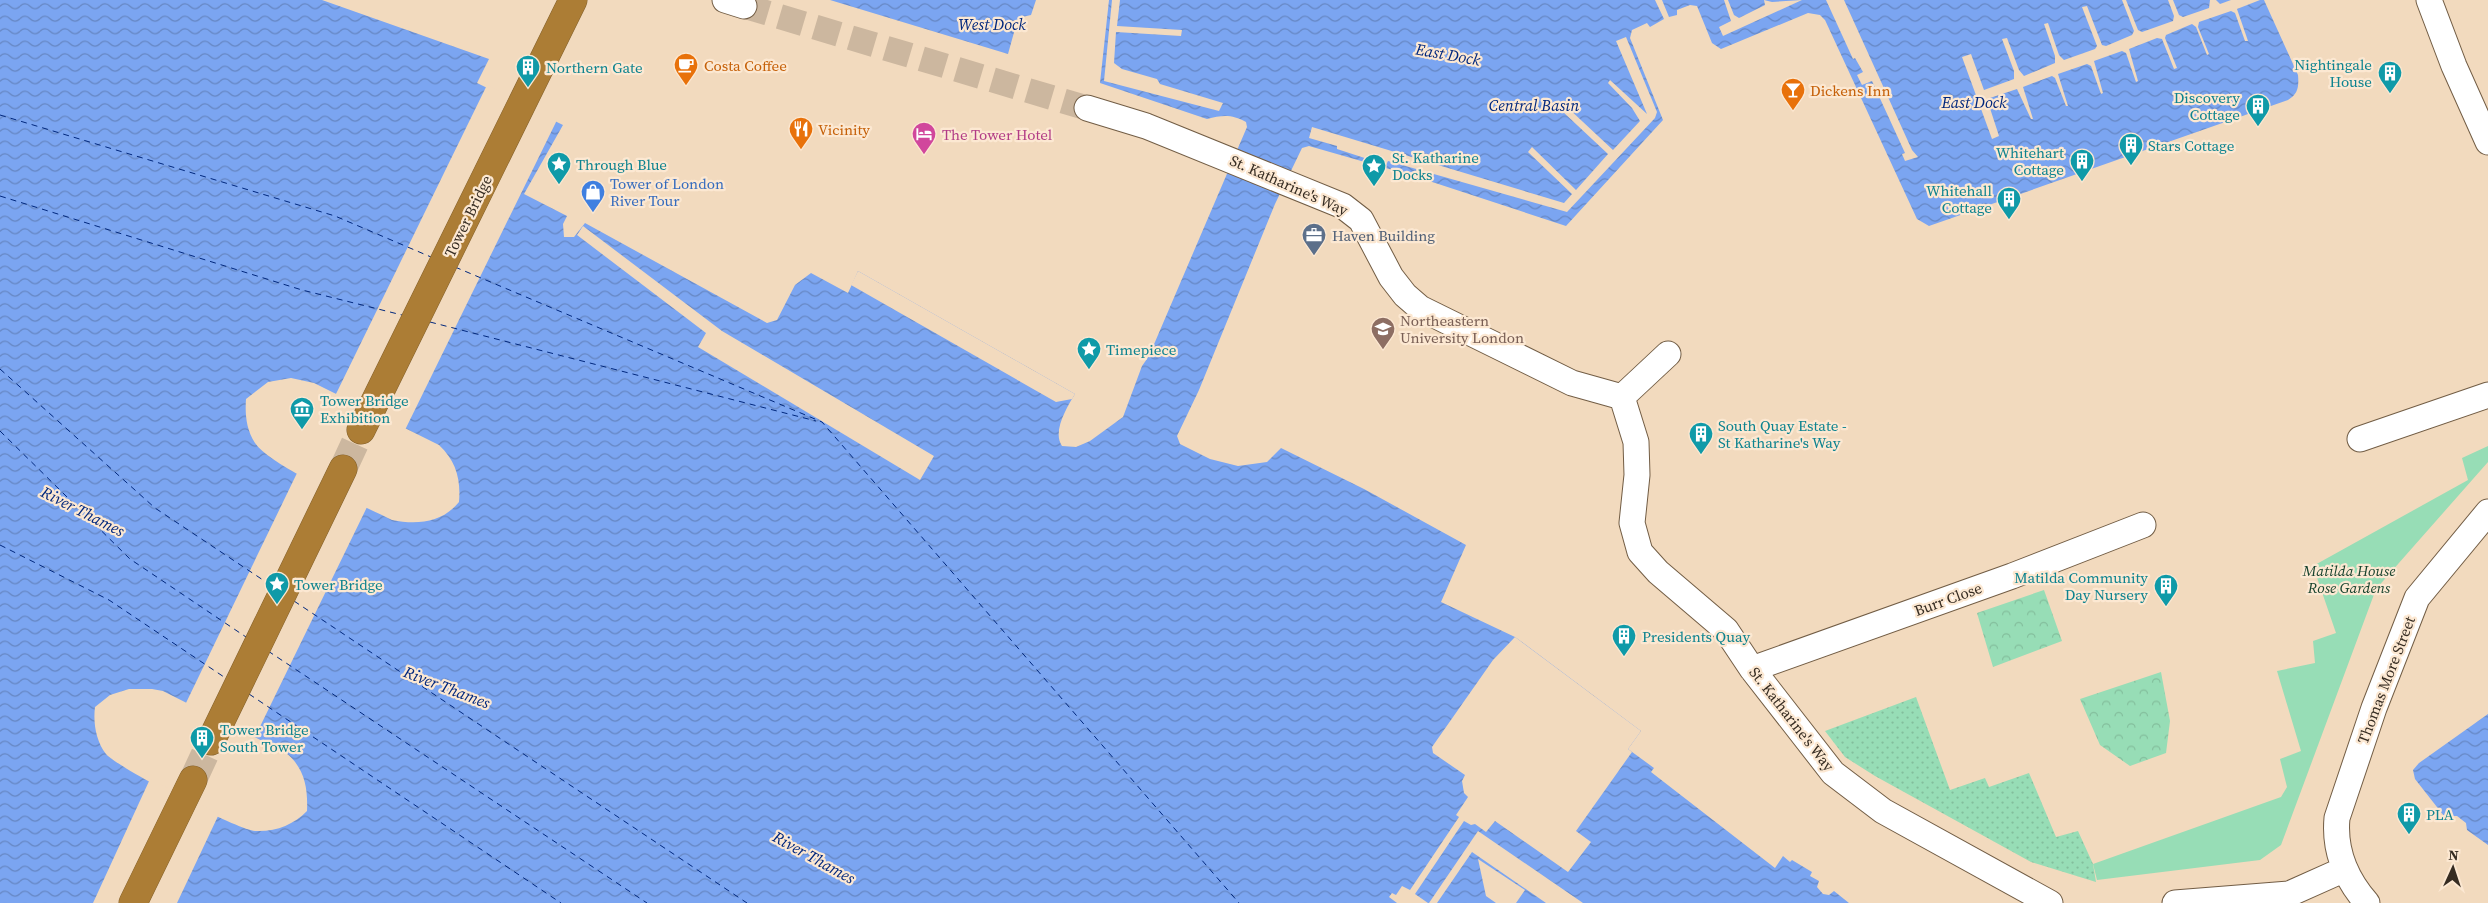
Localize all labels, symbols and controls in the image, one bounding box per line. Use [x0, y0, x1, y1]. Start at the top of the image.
water label: West Dock [958, 13, 1026, 35]
water label: East Dock [1413, 37, 1482, 71]
cafe icon: Costa Coffee [673, 52, 699, 86]
building icon: Northern Gate [515, 54, 541, 88]
place label: Nightingale House [2294, 54, 2372, 92]
place label: Costa Coffee [704, 55, 787, 76]
place label: Northern Gate [546, 57, 643, 78]
building icon: Nightingale House [2377, 60, 2403, 94]
bar icon: Dickens Inn [1780, 77, 1806, 111]
place label: Dickens Inn [1810, 80, 1891, 101]
place label: Discovery Cottage [2174, 87, 2240, 125]
water label: East Dock [1940, 91, 2007, 113]
building icon: Discovery Cottage [2245, 93, 2271, 127]
water label: Central Basin [1489, 94, 1579, 116]
restaurant icon: Vicinity [788, 116, 814, 150]
place label: Vicinity [818, 119, 870, 140]
hotel icon: The Tower Hotel [911, 121, 937, 155]
place label: The Tower Hotel [942, 124, 1053, 145]
building icon: Stars Cottage [2118, 132, 2144, 166]
place label: Stars Cottage [2148, 135, 2235, 156]
place label: Whitehart Cottage [1996, 142, 2064, 180]
place label: St. Katharine Docks [1392, 147, 1479, 185]
building icon: Whitehart Cottage [2069, 148, 2095, 182]
street label: St. Katharine's Way [1227, 150, 1352, 221]
place icon: Through Blue [546, 151, 572, 185]
place icon: St. Katharine Docks [1361, 153, 1387, 187]
place label: Through Blue [576, 154, 667, 175]
street label: Tower Bridge [439, 171, 497, 261]
place label: Tower of London River Tour [610, 173, 724, 211]
shop icon: Tower of London River Tour [580, 179, 606, 213]
place label: Whitehall Cottage [1926, 180, 1993, 218]
building icon: Whitehall Cottage [1996, 186, 2022, 220]
office icon: Haven Building [1301, 222, 1327, 256]
place label: Haven Building [1332, 225, 1435, 246]
place label: Northeastern University London [1400, 310, 1524, 348]
school or university icon: Northeastern University London [1370, 316, 1396, 350]
place icon: Timepiece [1076, 336, 1102, 370]
place label: Timepiece [1106, 339, 1177, 360]
place label: Tower Bridge Exhibition [320, 390, 409, 428]
museum icon: Tower Bridge Exhibition [289, 396, 315, 430]
place label: South Quay Estate - St Katharine's Way [1718, 415, 1847, 453]
building icon: South Quay Estate - St Katharine's Way [1688, 421, 1714, 455]
water label: River Thames [37, 480, 129, 541]
park label: Matilda House Rose Gardens [2302, 560, 2395, 598]
place label: Matilda Community Day Nursery [2014, 567, 2148, 605]
place icon: Tower Bridge [264, 571, 290, 605]
building icon: Matilda Community Day Nursery [2153, 573, 2179, 607]
place label: Tower Bridge [294, 574, 383, 595]
street label: Burr Close [1911, 577, 1985, 621]
street label: Thomas More Street [2352, 613, 2420, 747]
building icon: Presidents Quay [1611, 623, 1637, 657]
place label: Presidents Quay [1642, 626, 1750, 647]
water label: River Thames [400, 660, 494, 714]
street label: St. Katharine's Way [1745, 663, 1840, 776]
place label: Tower Bridge South Tower [220, 719, 309, 757]
building icon: Tower Bridge South Tower [189, 725, 215, 759]
building icon: PLA [2396, 801, 2422, 835]
place label: PLA [2426, 804, 2454, 825]
water label: River Thames [768, 825, 859, 889]
north arrow [2428, 843, 2478, 893]
text: N [2448, 845, 2459, 865]

